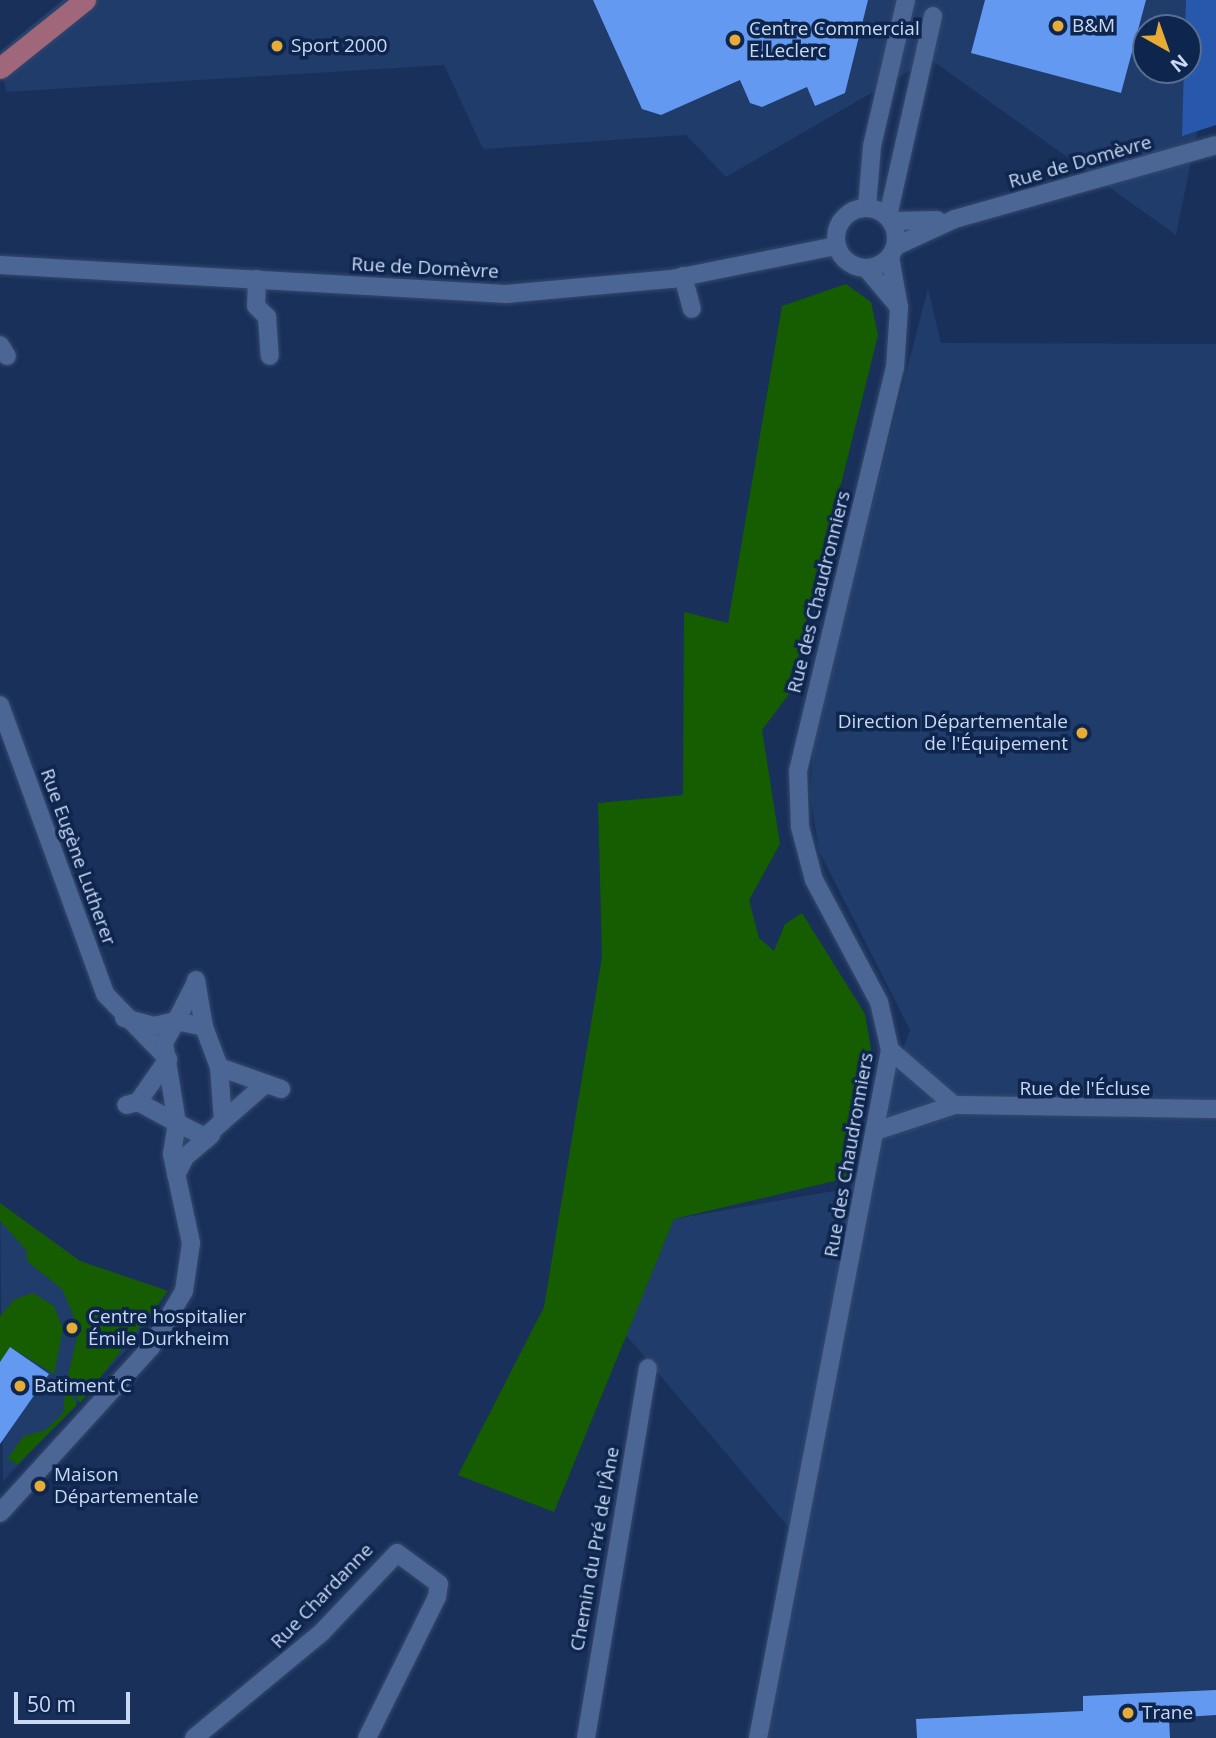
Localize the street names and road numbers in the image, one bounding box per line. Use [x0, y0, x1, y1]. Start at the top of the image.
street label: Rue de Domèvre [1006, 131, 1154, 193]
street label: Rue de Domèvre [351, 253, 499, 283]
street label: Rue des Chaudronniers [783, 489, 855, 695]
street label: Rue Eugène Lutherer [35, 766, 121, 948]
street label: Rue des Chaudronniers [820, 1051, 878, 1259]
street label: Rue de l'Écluse [1019, 1078, 1151, 1100]
street label: Chemin du Pré de l'Âne [566, 1445, 624, 1653]
street label: Rue Chardanne [266, 1539, 378, 1653]

